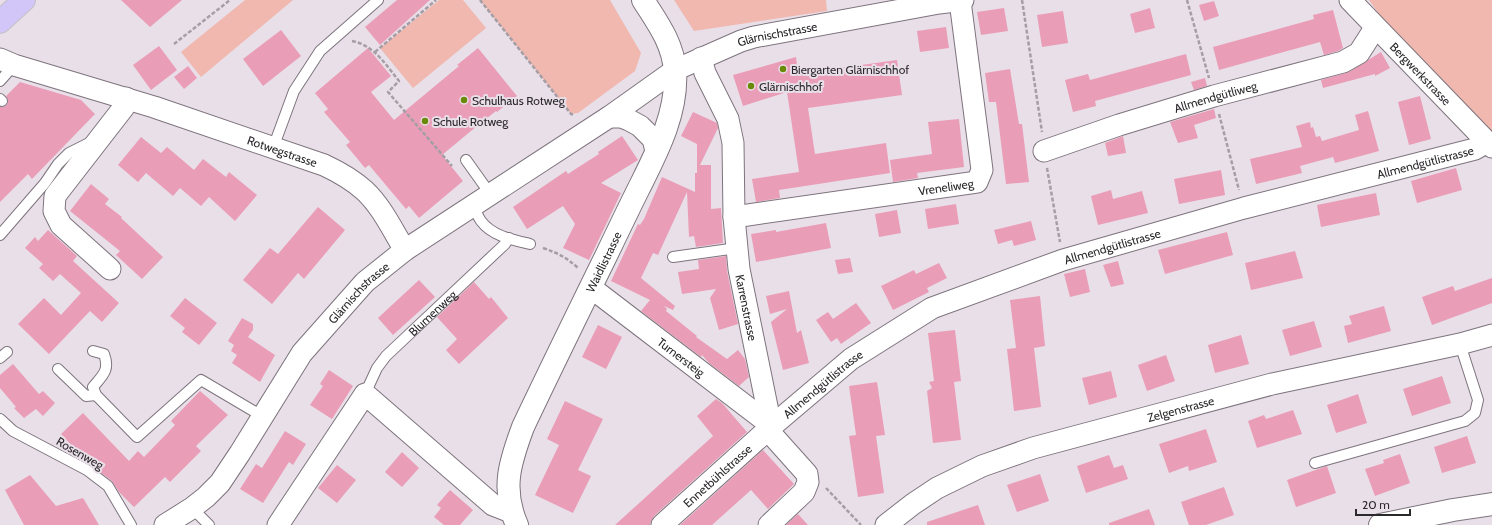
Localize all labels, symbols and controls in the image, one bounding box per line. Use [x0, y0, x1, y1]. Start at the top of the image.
street label: Glärnischstrasse [735, 18, 818, 49]
street label: Bergwerkstrasse [1387, 39, 1455, 108]
place label: Biergarten Glärnischhof [791, 62, 909, 77]
marker: Biergarten Glärnischhof [778, 64, 788, 74]
street label: Allmendgütliweg [1172, 77, 1260, 115]
place label: Glärnischhof [759, 79, 823, 94]
marker: Glärnischhof [746, 81, 756, 91]
place label: Schulhaus Rotweg [472, 93, 566, 108]
marker: Schulhaus Rotweg [459, 95, 469, 105]
place label: Schule Rotweg [433, 114, 509, 129]
marker: Schule Rotweg [420, 116, 430, 126]
street label: Rotwegstrasse [245, 132, 319, 170]
street label: Allmendgütlistrasse [1375, 142, 1475, 181]
street label: Vreneliweg [917, 175, 975, 198]
street label: Allmendgütlistrasse [1062, 225, 1162, 267]
street label: Waidlistrasse [582, 229, 624, 295]
street label: Glärnischstrasse [324, 258, 392, 326]
street label: Karrenstrasse [733, 273, 761, 342]
street label: Blumenweg [405, 286, 460, 339]
street label: Turnersteig [655, 334, 709, 380]
street label: Allmendgütlistrasse [780, 346, 865, 421]
street label: Zelgenstrasse [1145, 392, 1216, 425]
street label: Rosenweg [54, 433, 107, 473]
street label: Ennetbühlstrasse [680, 441, 754, 510]
scale bar [1356, 491, 1410, 517]
text: 20 m [1362, 497, 1390, 512]

